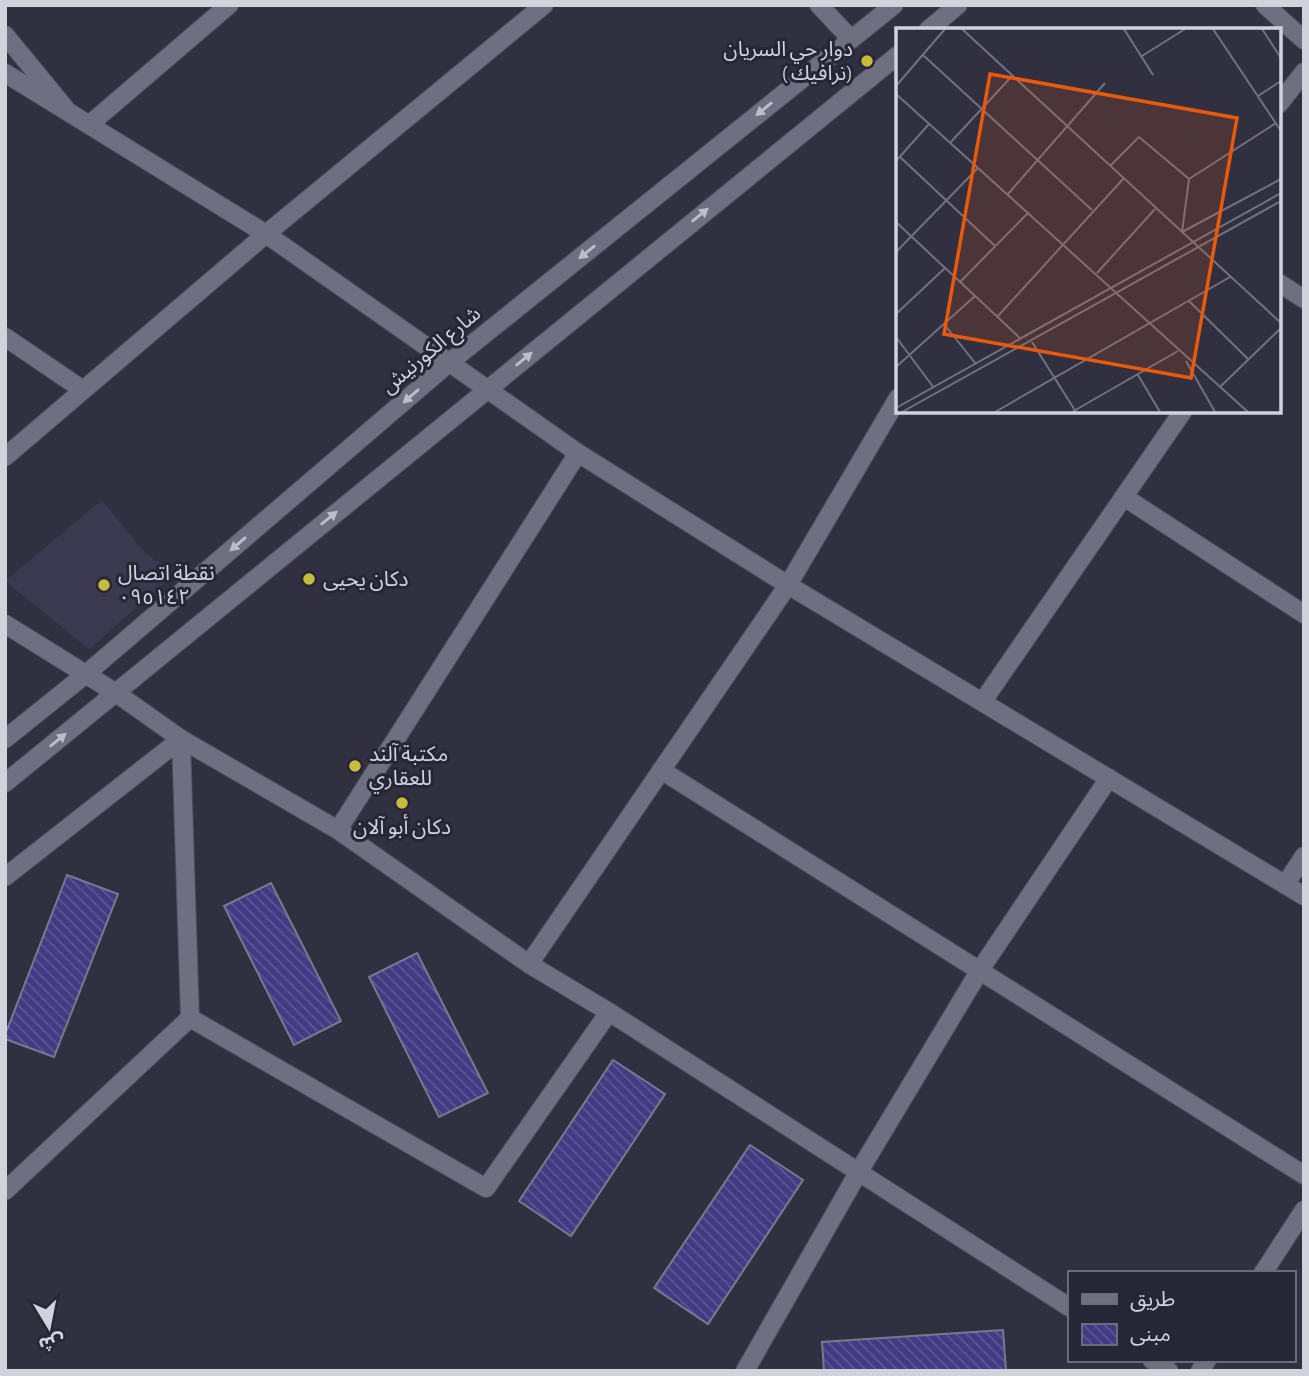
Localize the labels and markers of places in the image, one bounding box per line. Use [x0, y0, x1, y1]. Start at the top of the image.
place label: دوار حي السريان ( ترافيك) [723, 39, 853, 85]
marker: دوار حي السريان ( ترافيك) [859, 53, 875, 69]
place label: نقطة اتصال ٠٩٥١٤٢ [118, 563, 215, 608]
place label: دكان يحيى [323, 569, 409, 591]
marker: دكان يحيى [301, 571, 317, 587]
marker: نقطة اتصال ٠٩٥١٤٢ [96, 577, 112, 593]
place label: مكتبة آلند للعقاري [369, 742, 448, 793]
marker: مكتبة آلند للعقاري [347, 758, 363, 774]
marker: دكان أبو آلان [394, 795, 410, 811]
place label: دكان أبو آلان [353, 814, 451, 839]

